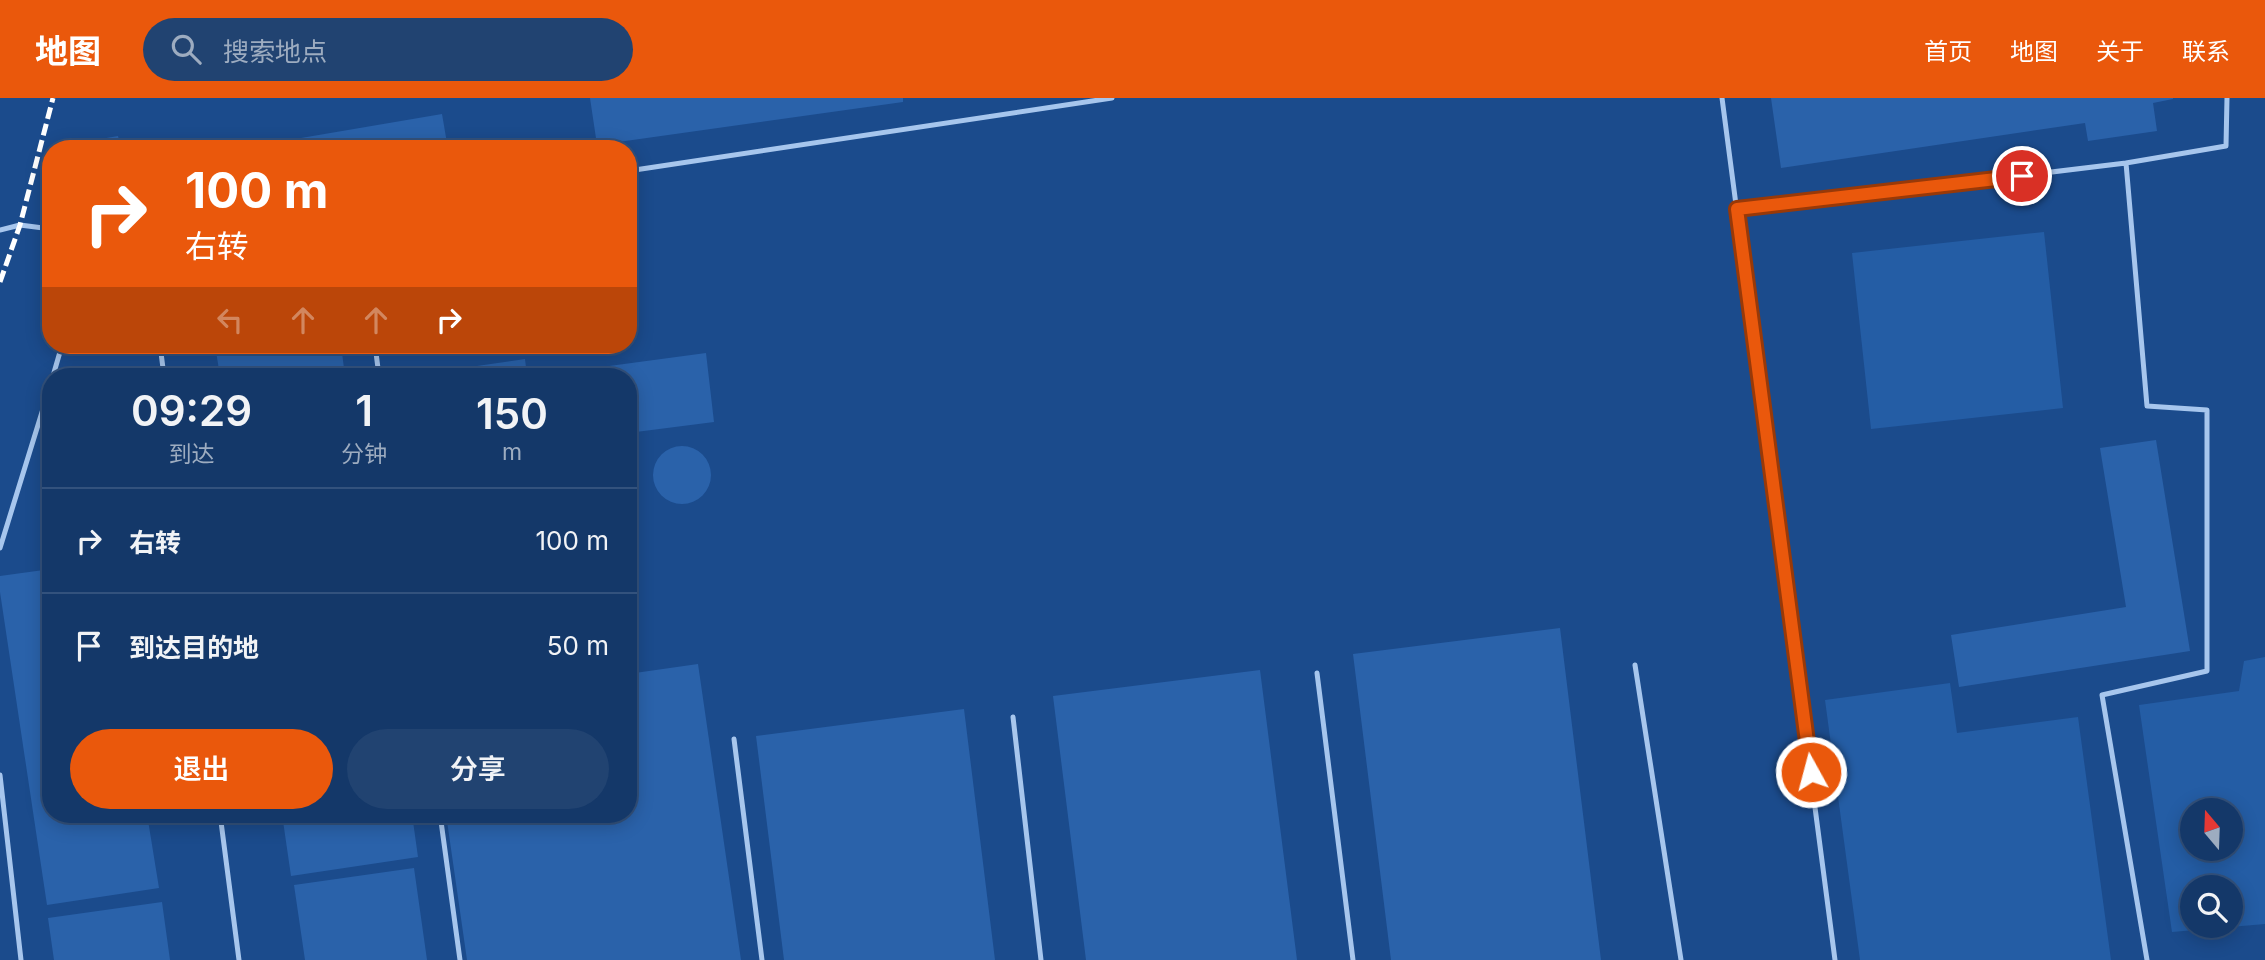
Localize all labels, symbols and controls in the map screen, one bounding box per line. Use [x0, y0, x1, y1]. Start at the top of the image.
search box [143, 18, 633, 81]
icon: search [167, 30, 205, 68]
text: 地图 [35, 31, 101, 71]
text: 搜索地点 [223, 36, 327, 67]
text: 首页 [1924, 37, 1972, 66]
text: 地图 [2010, 37, 2058, 66]
text: 关于 [2096, 37, 2144, 66]
text: 联系 [2182, 37, 2230, 66]
pin [1992, 146, 2052, 206]
icon: arrive [2003, 157, 2041, 195]
text: 100 m [185, 161, 329, 220]
icon: right [70, 168, 161, 259]
text: 右转 [185, 227, 249, 266]
icon: left [211, 301, 249, 339]
icon: ahead [284, 301, 322, 339]
icon: ahead [357, 301, 395, 339]
icon: right [430, 301, 468, 339]
text: 09:29 [131, 385, 252, 436]
text: 1 [355, 385, 373, 436]
text: 150 [476, 388, 548, 439]
text: m [502, 438, 522, 466]
text: 到达 [169, 440, 215, 468]
text: 分钟 [341, 440, 387, 468]
icon: right [70, 522, 108, 560]
text: 100 m [536, 525, 609, 556]
text: 右转 [129, 527, 181, 558]
icon: arrive [70, 627, 108, 665]
text: 50 m [547, 630, 609, 661]
text: 到达目的地 [129, 632, 259, 663]
button: 退出 [70, 729, 333, 809]
button: 分享 [347, 729, 609, 809]
position arrow [1774, 735, 1848, 809]
north arrow [2180, 798, 2244, 861]
map controls [2180, 798, 2243, 938]
button: search [2180, 875, 2243, 938]

